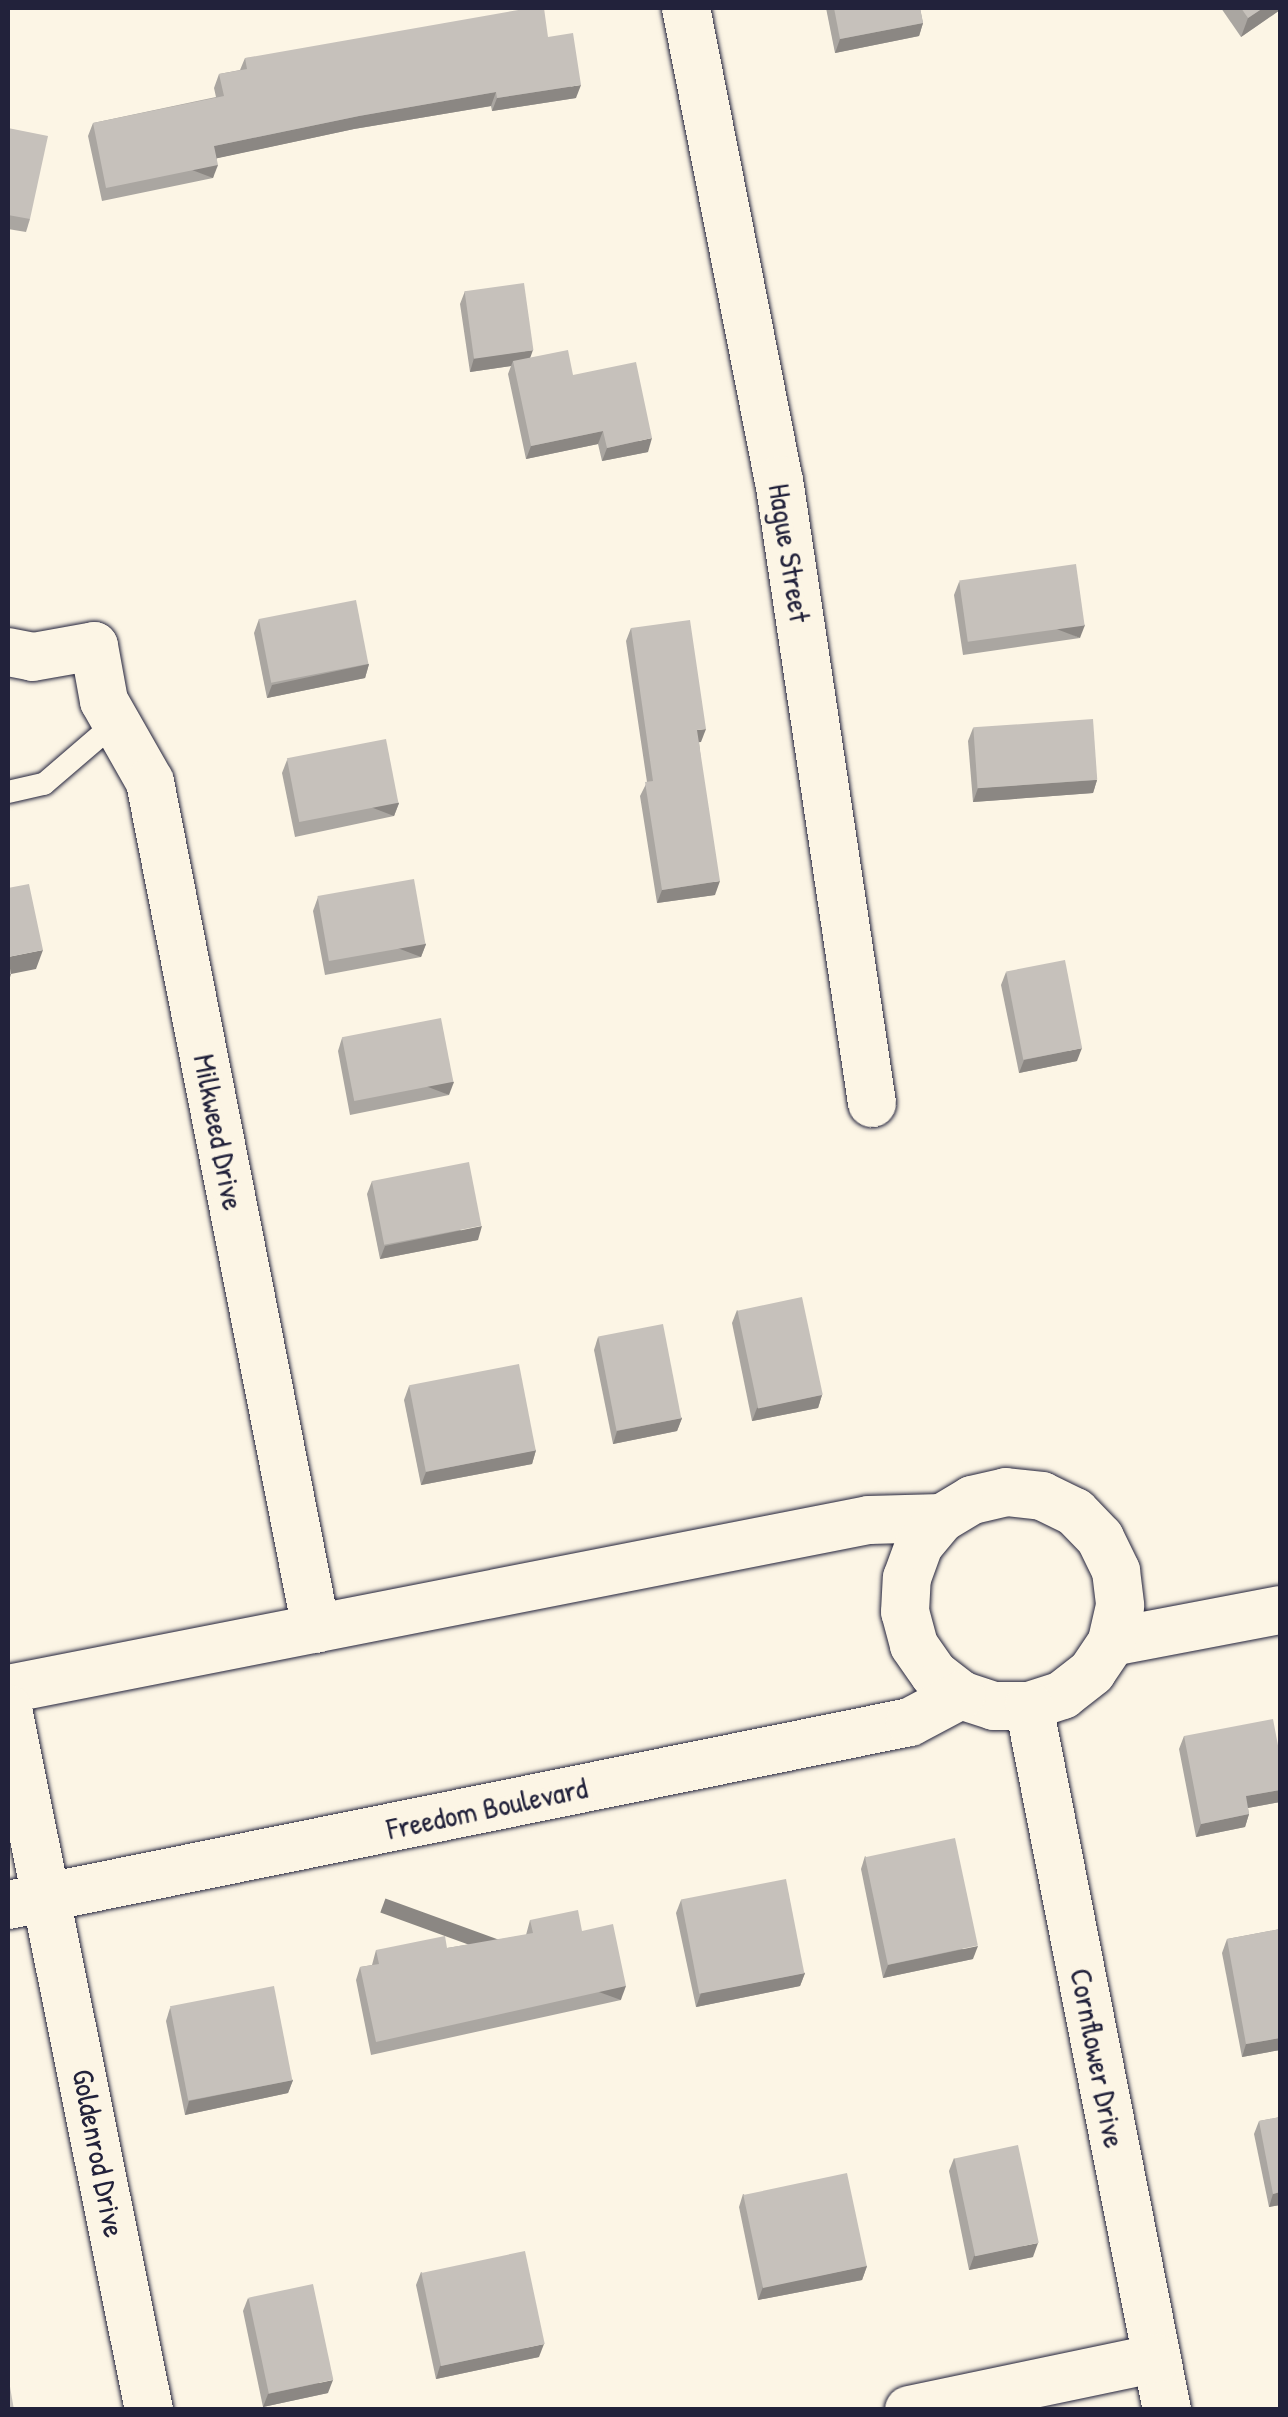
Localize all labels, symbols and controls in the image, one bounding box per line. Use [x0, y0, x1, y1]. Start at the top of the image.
street label: Hague Street [761, 481, 819, 625]
street label: Milkweed Drive [186, 1051, 252, 1213]
street label: Freedom Boulevard [383, 1769, 591, 1847]
street label: Cornflower Drive [1063, 1965, 1133, 2151]
street label: Goldenrod Drive [65, 2066, 133, 2240]

